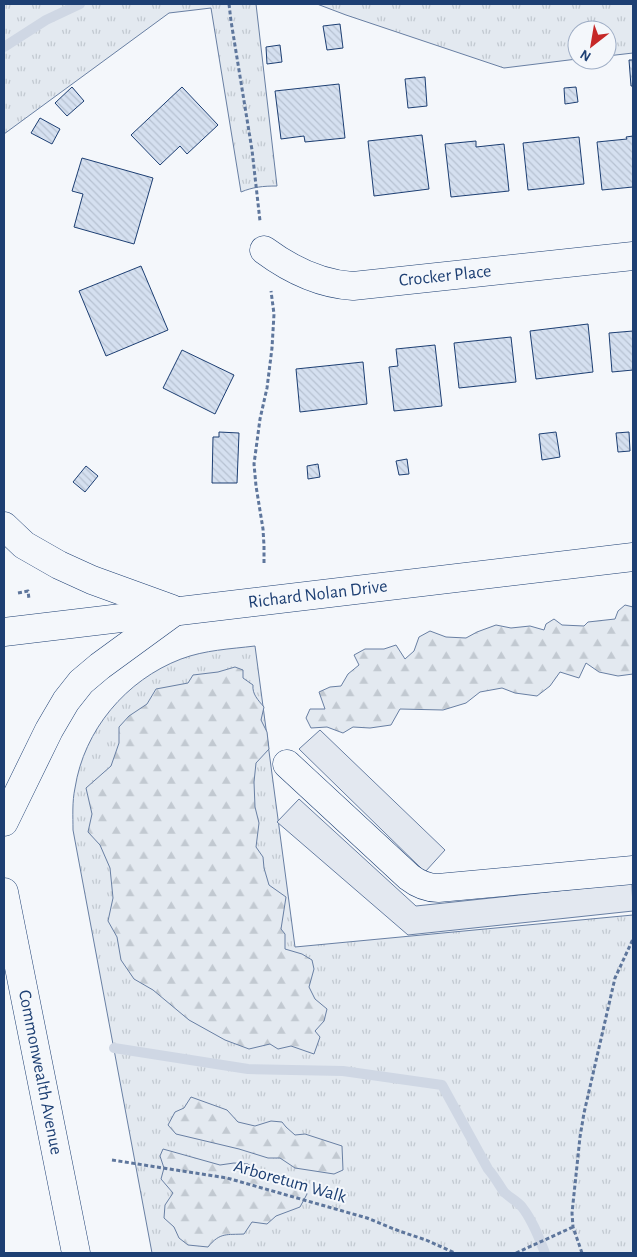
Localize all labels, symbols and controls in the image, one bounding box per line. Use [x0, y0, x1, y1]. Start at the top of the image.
north arrow [567, 20, 617, 70]
text: N [578, 47, 594, 64]
street label: Crocker Place [398, 262, 492, 290]
street label: Richard Nolan Drive [247, 577, 388, 612]
street label: Commonwealth Avenue [15, 989, 65, 1156]
street label: Arboretum Walk [232, 1157, 349, 1207]

